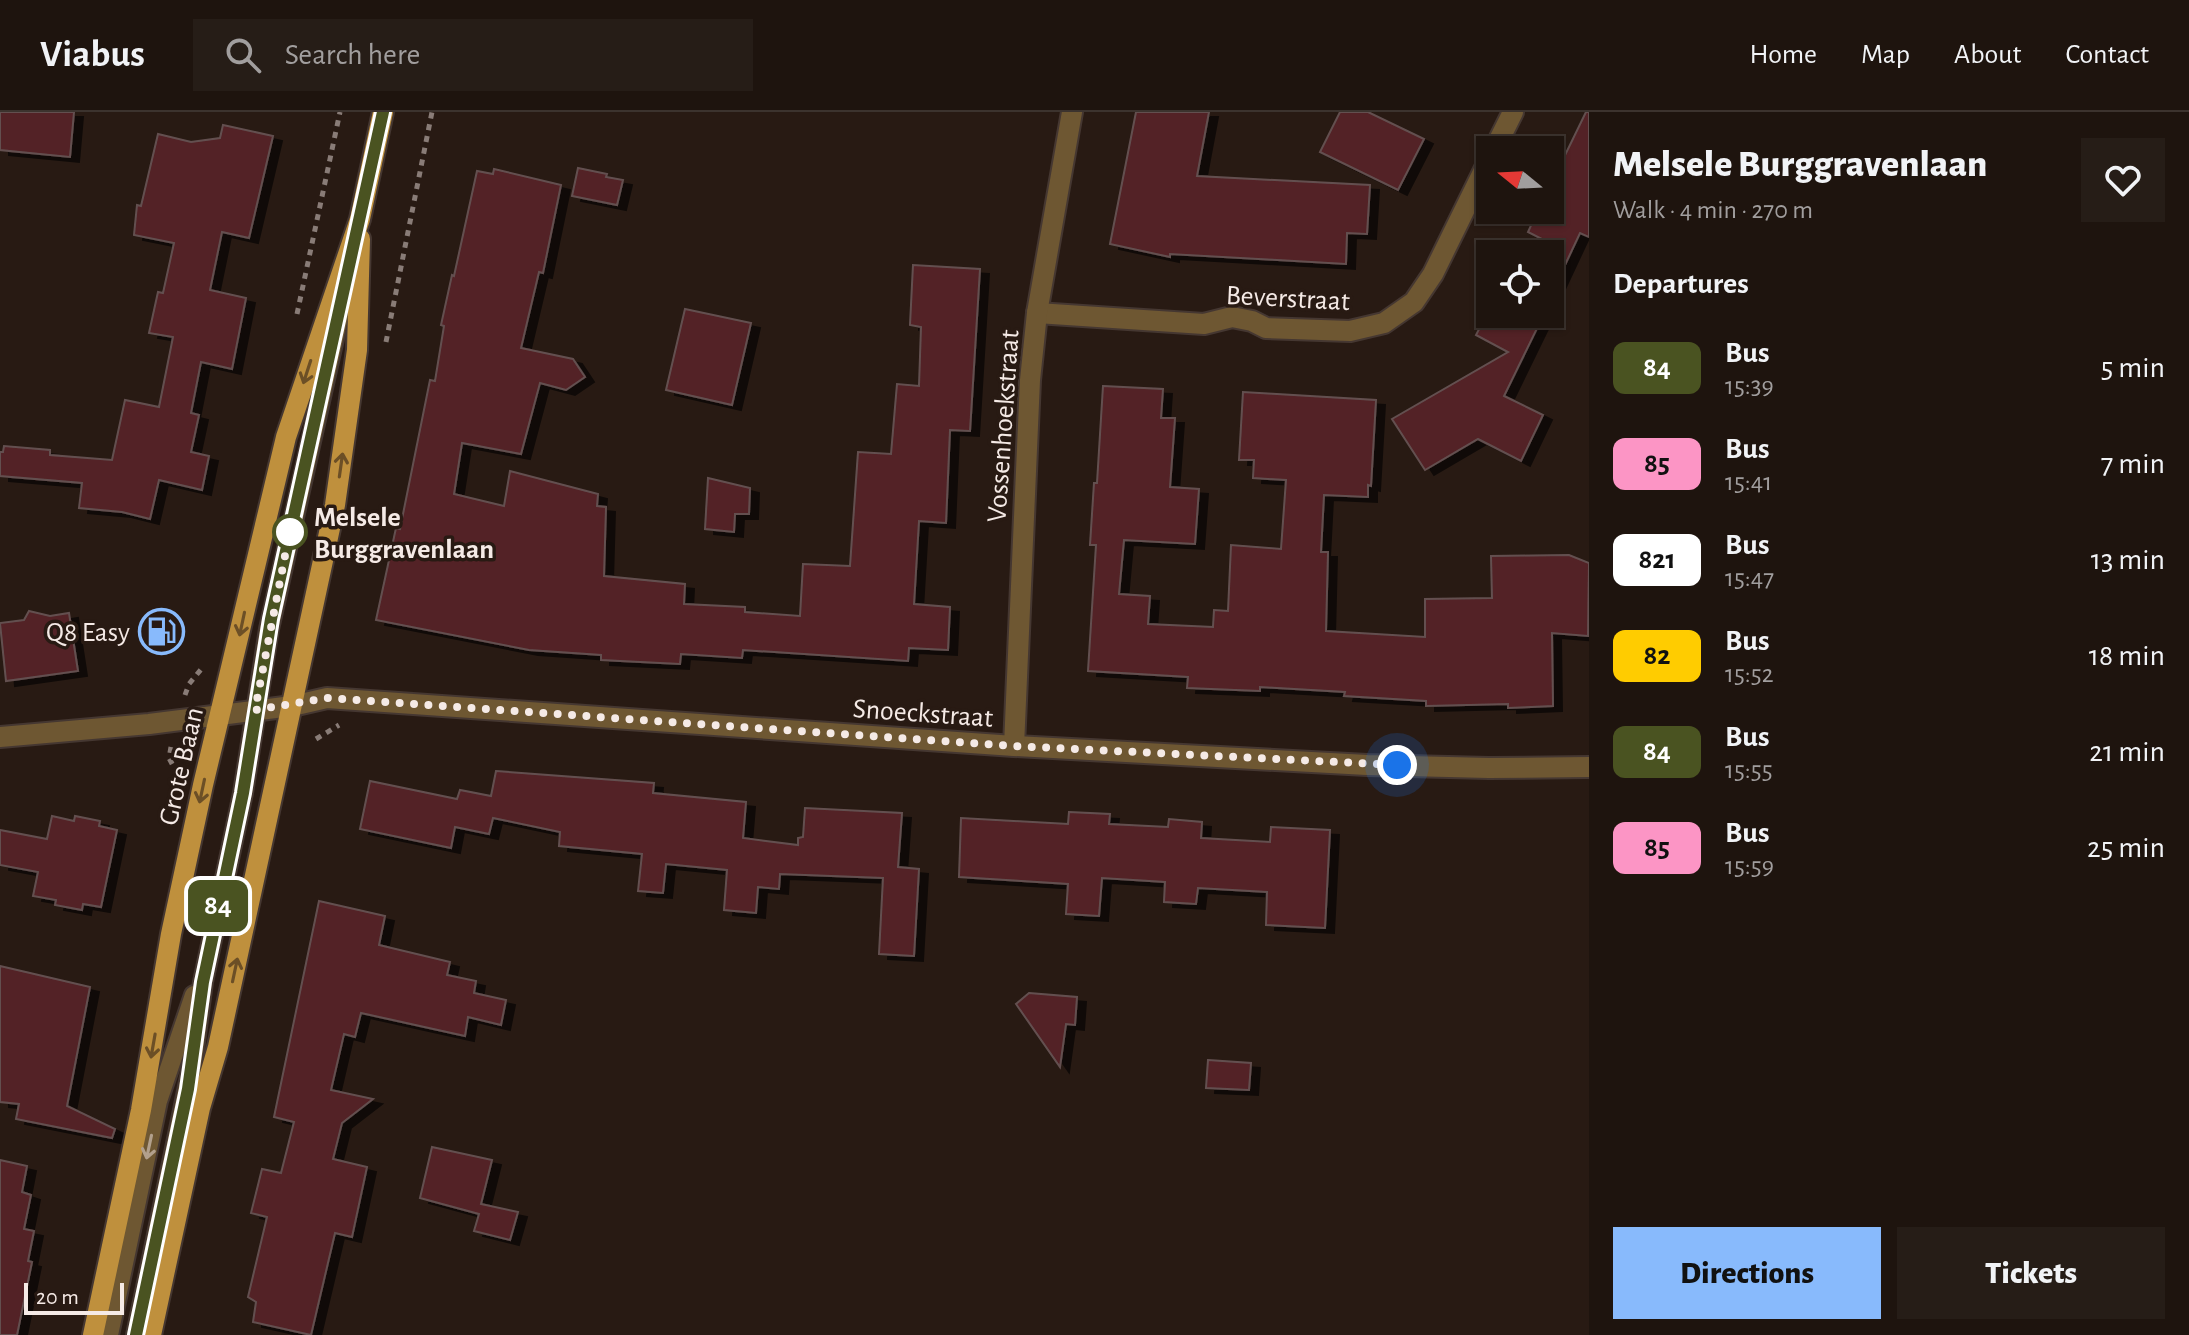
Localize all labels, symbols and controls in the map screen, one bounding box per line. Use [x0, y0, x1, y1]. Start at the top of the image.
search box [193, 19, 753, 91]
icon: search [221, 33, 265, 77]
text: Viabus [40, 36, 145, 74]
text: Search here [285, 40, 420, 70]
text: Home [1750, 41, 1817, 69]
text: Map [1861, 41, 1910, 69]
text: About [1954, 41, 2022, 69]
text: Contact [2066, 41, 2149, 69]
north arrow [1476, 136, 1564, 224]
map controls [1476, 136, 1564, 328]
button: heart [2081, 138, 2165, 222]
text: Melsele Burggravenlaan [1613, 146, 1987, 184]
text: Walk · 4 min · 270 m [1613, 197, 1813, 223]
button: locate [1476, 240, 1564, 328]
text: Departures [1613, 269, 1749, 299]
street label: Beverstraat [1225, 282, 1351, 316]
street label: Vossenhoekstraat [983, 329, 1025, 523]
text: Bus [1725, 338, 1770, 368]
text: 5 min [2101, 353, 2165, 383]
text: 84 [1643, 354, 1671, 382]
one-way arrow [299, 359, 314, 385]
text: 15:39 [1725, 373, 1774, 399]
text: Bus [1725, 434, 1770, 464]
text: 7 min [2101, 449, 2165, 479]
text: 85 [1644, 450, 1670, 478]
one-way arrow [333, 452, 348, 479]
text: 15:41 [1725, 469, 1772, 495]
place label: Melsele Burggravenlaan [314, 504, 494, 564]
marker: Melsele Burggravenlaan [273, 515, 307, 549]
text: Bus [1725, 530, 1770, 560]
text: 13 min [2091, 545, 2165, 575]
text: 821 [1638, 546, 1676, 574]
text: 15:47 [1725, 565, 1774, 591]
fuel station icon: Q8 Easy [137, 607, 185, 655]
one-way arrow [234, 611, 249, 636]
place label: Q8 Easy [46, 619, 130, 647]
text: Bus [1725, 626, 1770, 656]
text: 18 min [2089, 641, 2165, 671]
text: 82 [1644, 642, 1671, 670]
text: 15:52 [1725, 661, 1773, 687]
street label: Snoeckstraat [852, 695, 994, 733]
street label: Grote Baan [155, 705, 209, 828]
text: Bus [1725, 722, 1770, 752]
text: 21 min [2089, 737, 2165, 767]
text: 84 [1643, 738, 1671, 766]
your location [1377, 745, 1417, 785]
text: 15:55 [1725, 757, 1773, 783]
one-way arrow [194, 777, 209, 803]
text: Bus [1725, 818, 1770, 848]
text: 25 min [2087, 833, 2165, 863]
text: 85 [1644, 834, 1670, 862]
text: 15:59 [1725, 853, 1774, 879]
line badge: 84 [182, 880, 254, 932]
text: 84 [204, 892, 232, 920]
one-way arrow [228, 958, 243, 984]
one-way arrow [144, 1033, 159, 1058]
one-way arrow [140, 1134, 155, 1159]
button: Directions [1613, 1227, 1881, 1319]
button: Tickets [1897, 1227, 2165, 1319]
scale bar [24, 1279, 124, 1315]
text: 20 m [36, 1286, 79, 1308]

